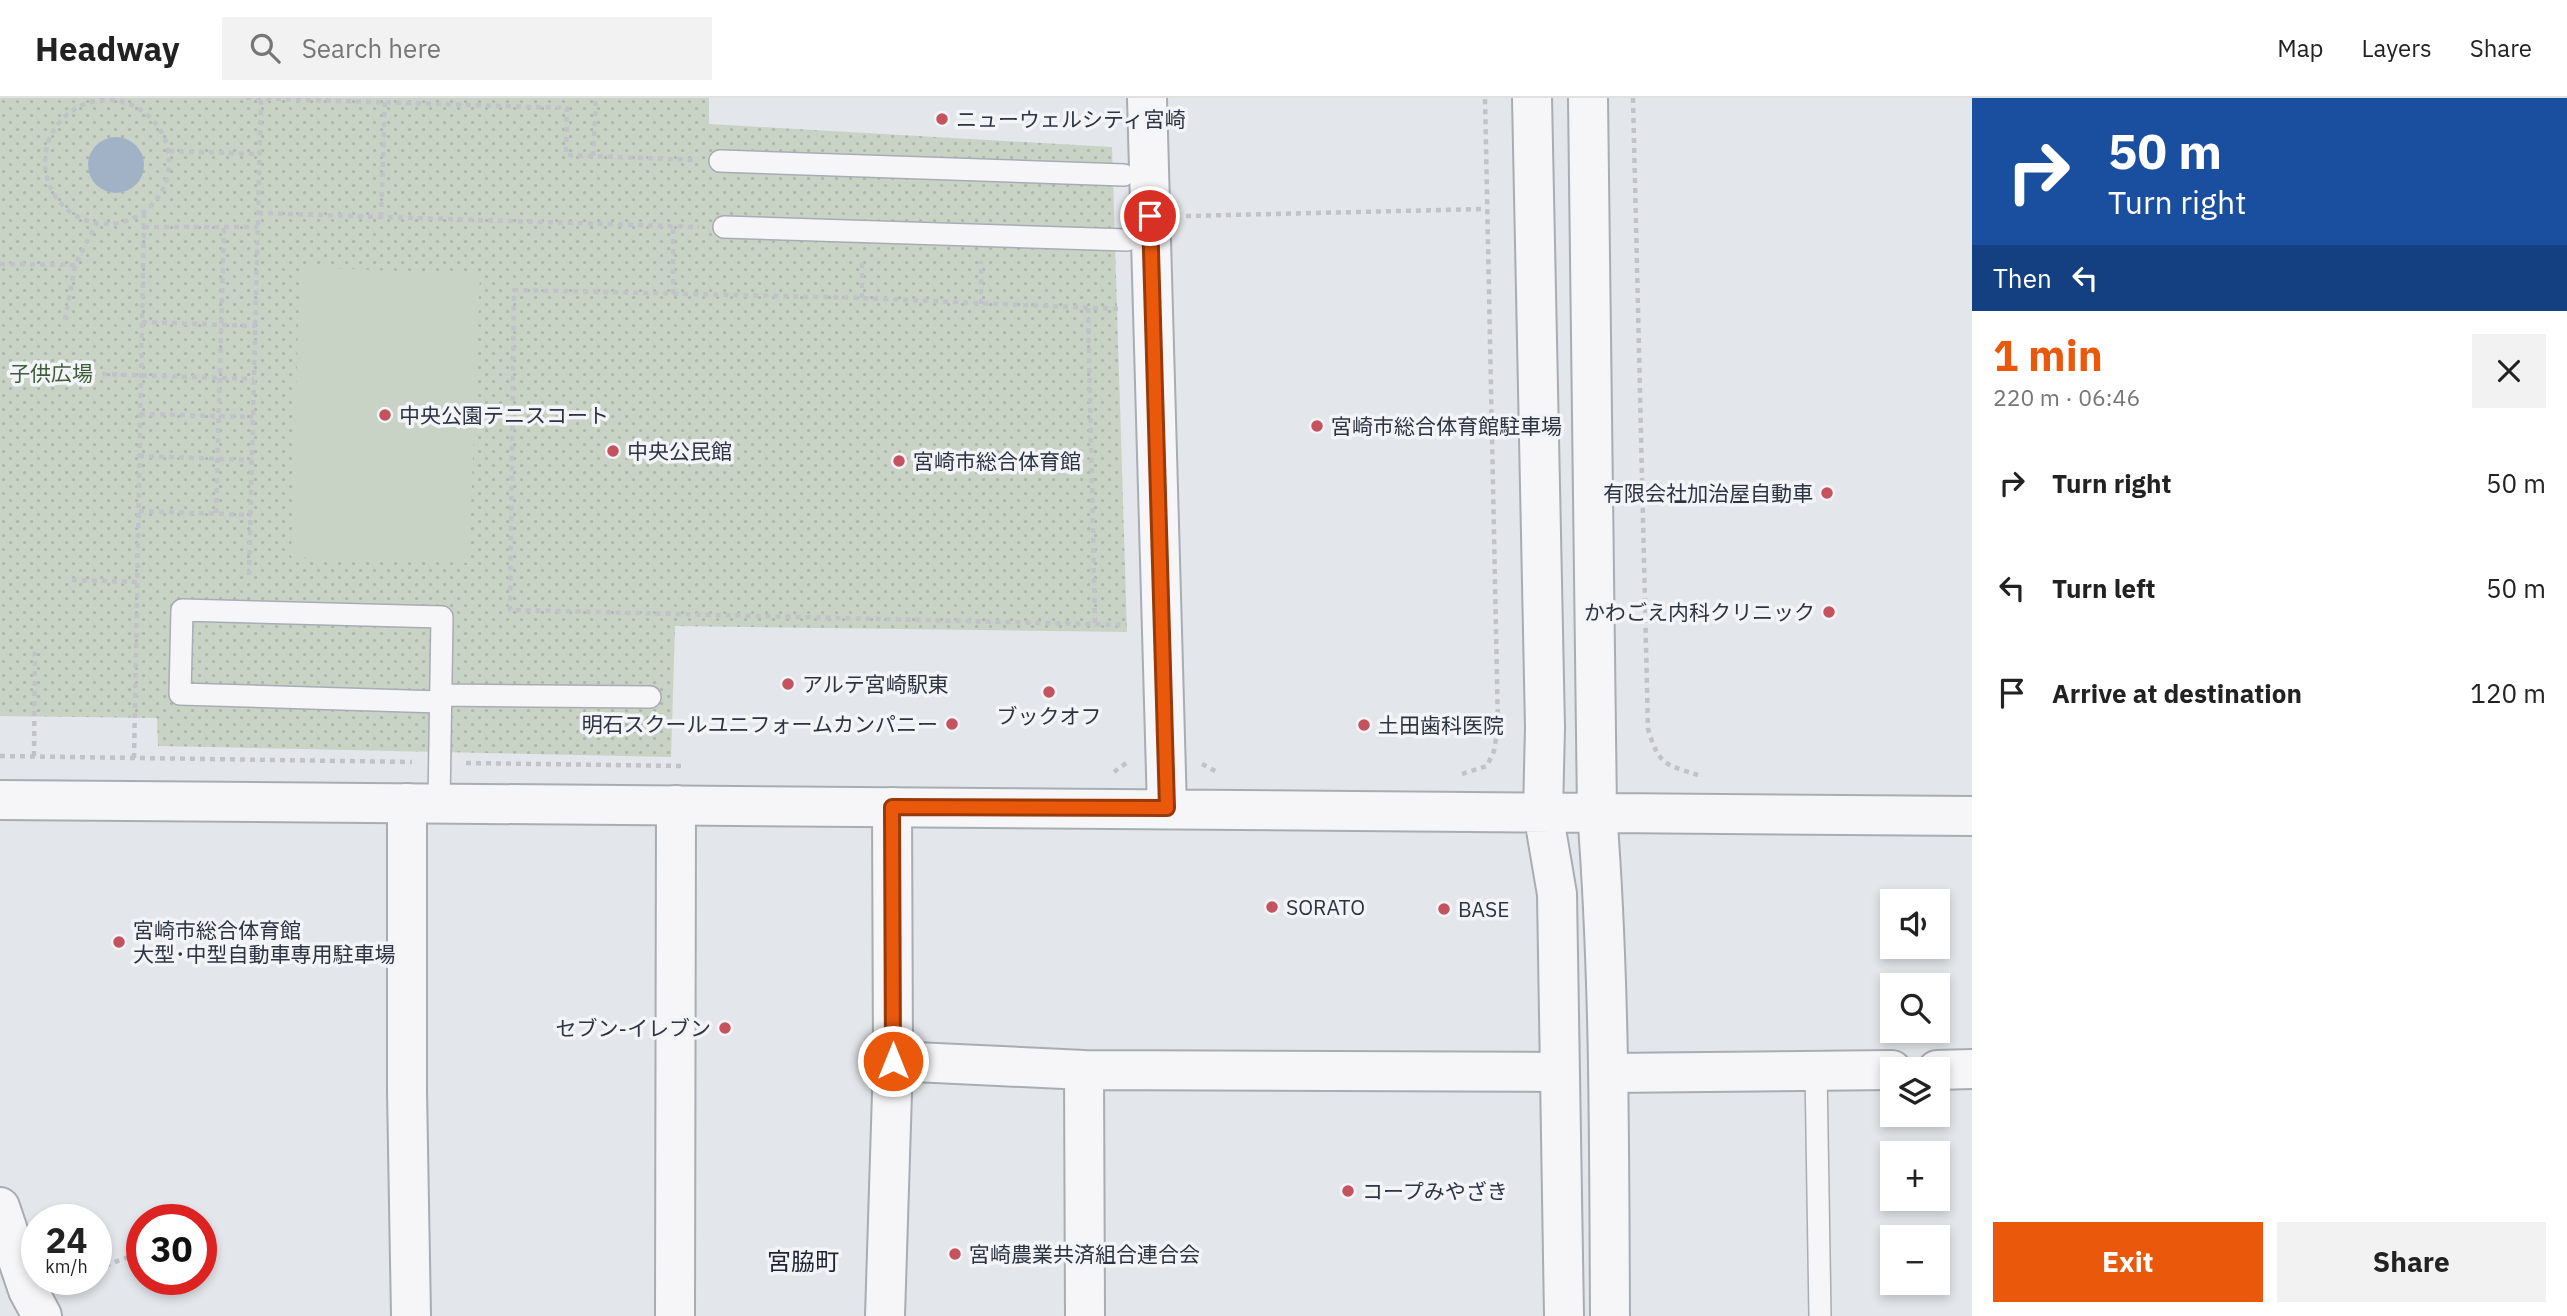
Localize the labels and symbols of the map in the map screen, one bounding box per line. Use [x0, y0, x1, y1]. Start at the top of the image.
place label: ニューウェルシティ宮崎 [956, 105, 1186, 133]
marker: ニューウェルシティ宮崎 [934, 111, 950, 127]
pin [1120, 186, 1180, 246]
park label: 子供広場 [9, 359, 93, 387]
place label: 中央公園テニスコート [399, 401, 609, 429]
marker: 中央公園テニスコート [377, 407, 393, 423]
place label: 宮崎市総合体育館駐車場 [1331, 412, 1562, 440]
marker: 宮崎市総合体育館駐車場 [1309, 418, 1325, 434]
place label: 中央公民館 [627, 437, 732, 465]
marker: 中央公民館 [605, 443, 621, 459]
place label: 宮崎市総合体育館 [913, 447, 1081, 475]
marker: 宮崎市総合体育館 [891, 453, 907, 469]
place label: 有限会社加治屋自動車 [1603, 479, 1813, 507]
marker: 有限会社加治屋自動車 [1819, 485, 1835, 501]
place label: かわごえ内科クリニック [1584, 598, 1815, 626]
marker: かわごえ内科クリニック [1821, 604, 1837, 620]
place label: アルテ宮崎駅東 [802, 670, 949, 698]
marker: アルテ宮崎駅東 [780, 676, 796, 692]
marker: ブックオフ [1041, 684, 1057, 700]
place label: ブックオフ [997, 702, 1102, 730]
place label: 明石スクールユニフォームカンパニー [582, 710, 938, 738]
place label: 土田歯科医院 [1378, 711, 1504, 739]
marker: 明石スクールユニフォームカンパニー [944, 716, 960, 732]
marker: 土田歯科医院 [1356, 717, 1372, 733]
place label: SORATO [1286, 893, 1365, 921]
place label: BASE [1458, 895, 1509, 923]
marker: SORATO [1264, 899, 1280, 915]
marker: BASE [1436, 901, 1452, 917]
place label: 宮崎市総合体育館 大型･中型自動車専用駐車場 [133, 916, 396, 968]
marker: 宮崎市総合体育館 大型･中型自動車専用駐車場 [111, 934, 127, 950]
place label: セブン-イレブン [556, 1014, 711, 1042]
marker: セブン-イレブン [717, 1020, 733, 1036]
position arrow [856, 1024, 930, 1098]
place label: コープみやざき [1362, 1177, 1508, 1205]
marker: コープみやざき [1340, 1183, 1356, 1199]
speed limit sign: 30 [126, 1204, 217, 1295]
place label: 宮崎農業共済組合連合会 [969, 1240, 1200, 1268]
district label: 宮脇町 [767, 1245, 839, 1277]
marker: 宮崎農業共済組合連合会 [947, 1246, 963, 1262]

